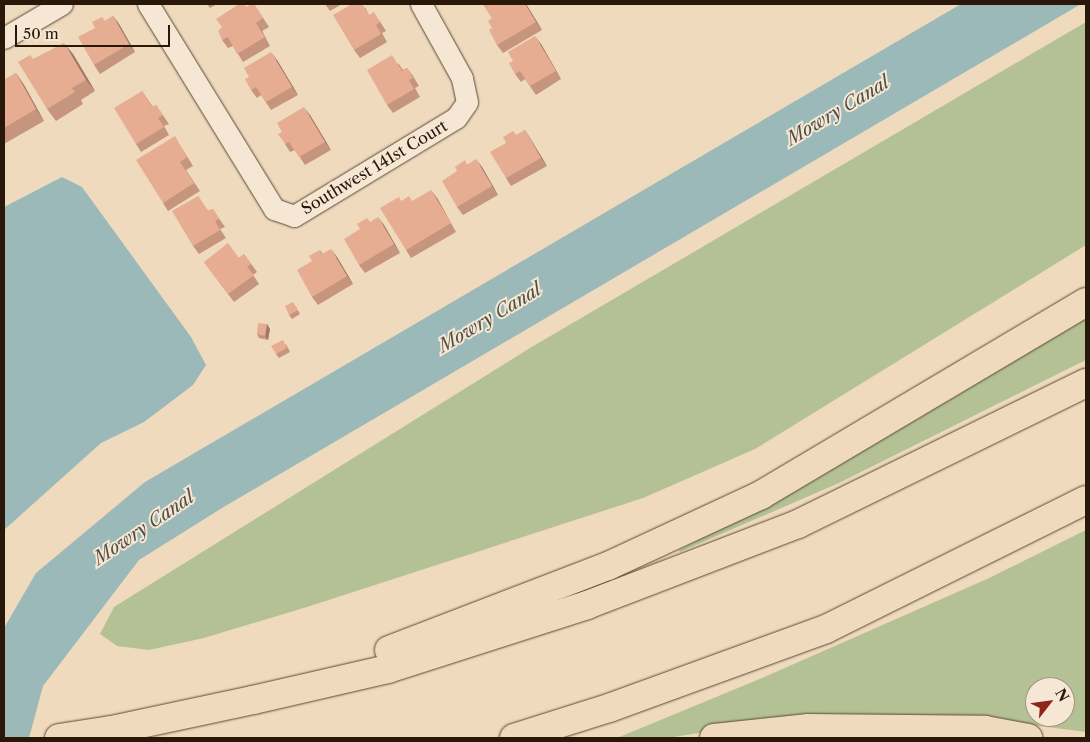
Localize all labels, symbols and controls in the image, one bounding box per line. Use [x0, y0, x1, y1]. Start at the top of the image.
scale bar [18, 15, 172, 47]
text: 50 m [23, 24, 59, 43]
water label: Mowry Canal [783, 72, 893, 150]
street label: Southwest 141st Court [297, 116, 451, 218]
water label: Mowry Canal [435, 279, 545, 357]
water label: Mowry Canal [90, 486, 198, 570]
north arrow [1025, 677, 1075, 727]
text: N [1051, 685, 1073, 705]

